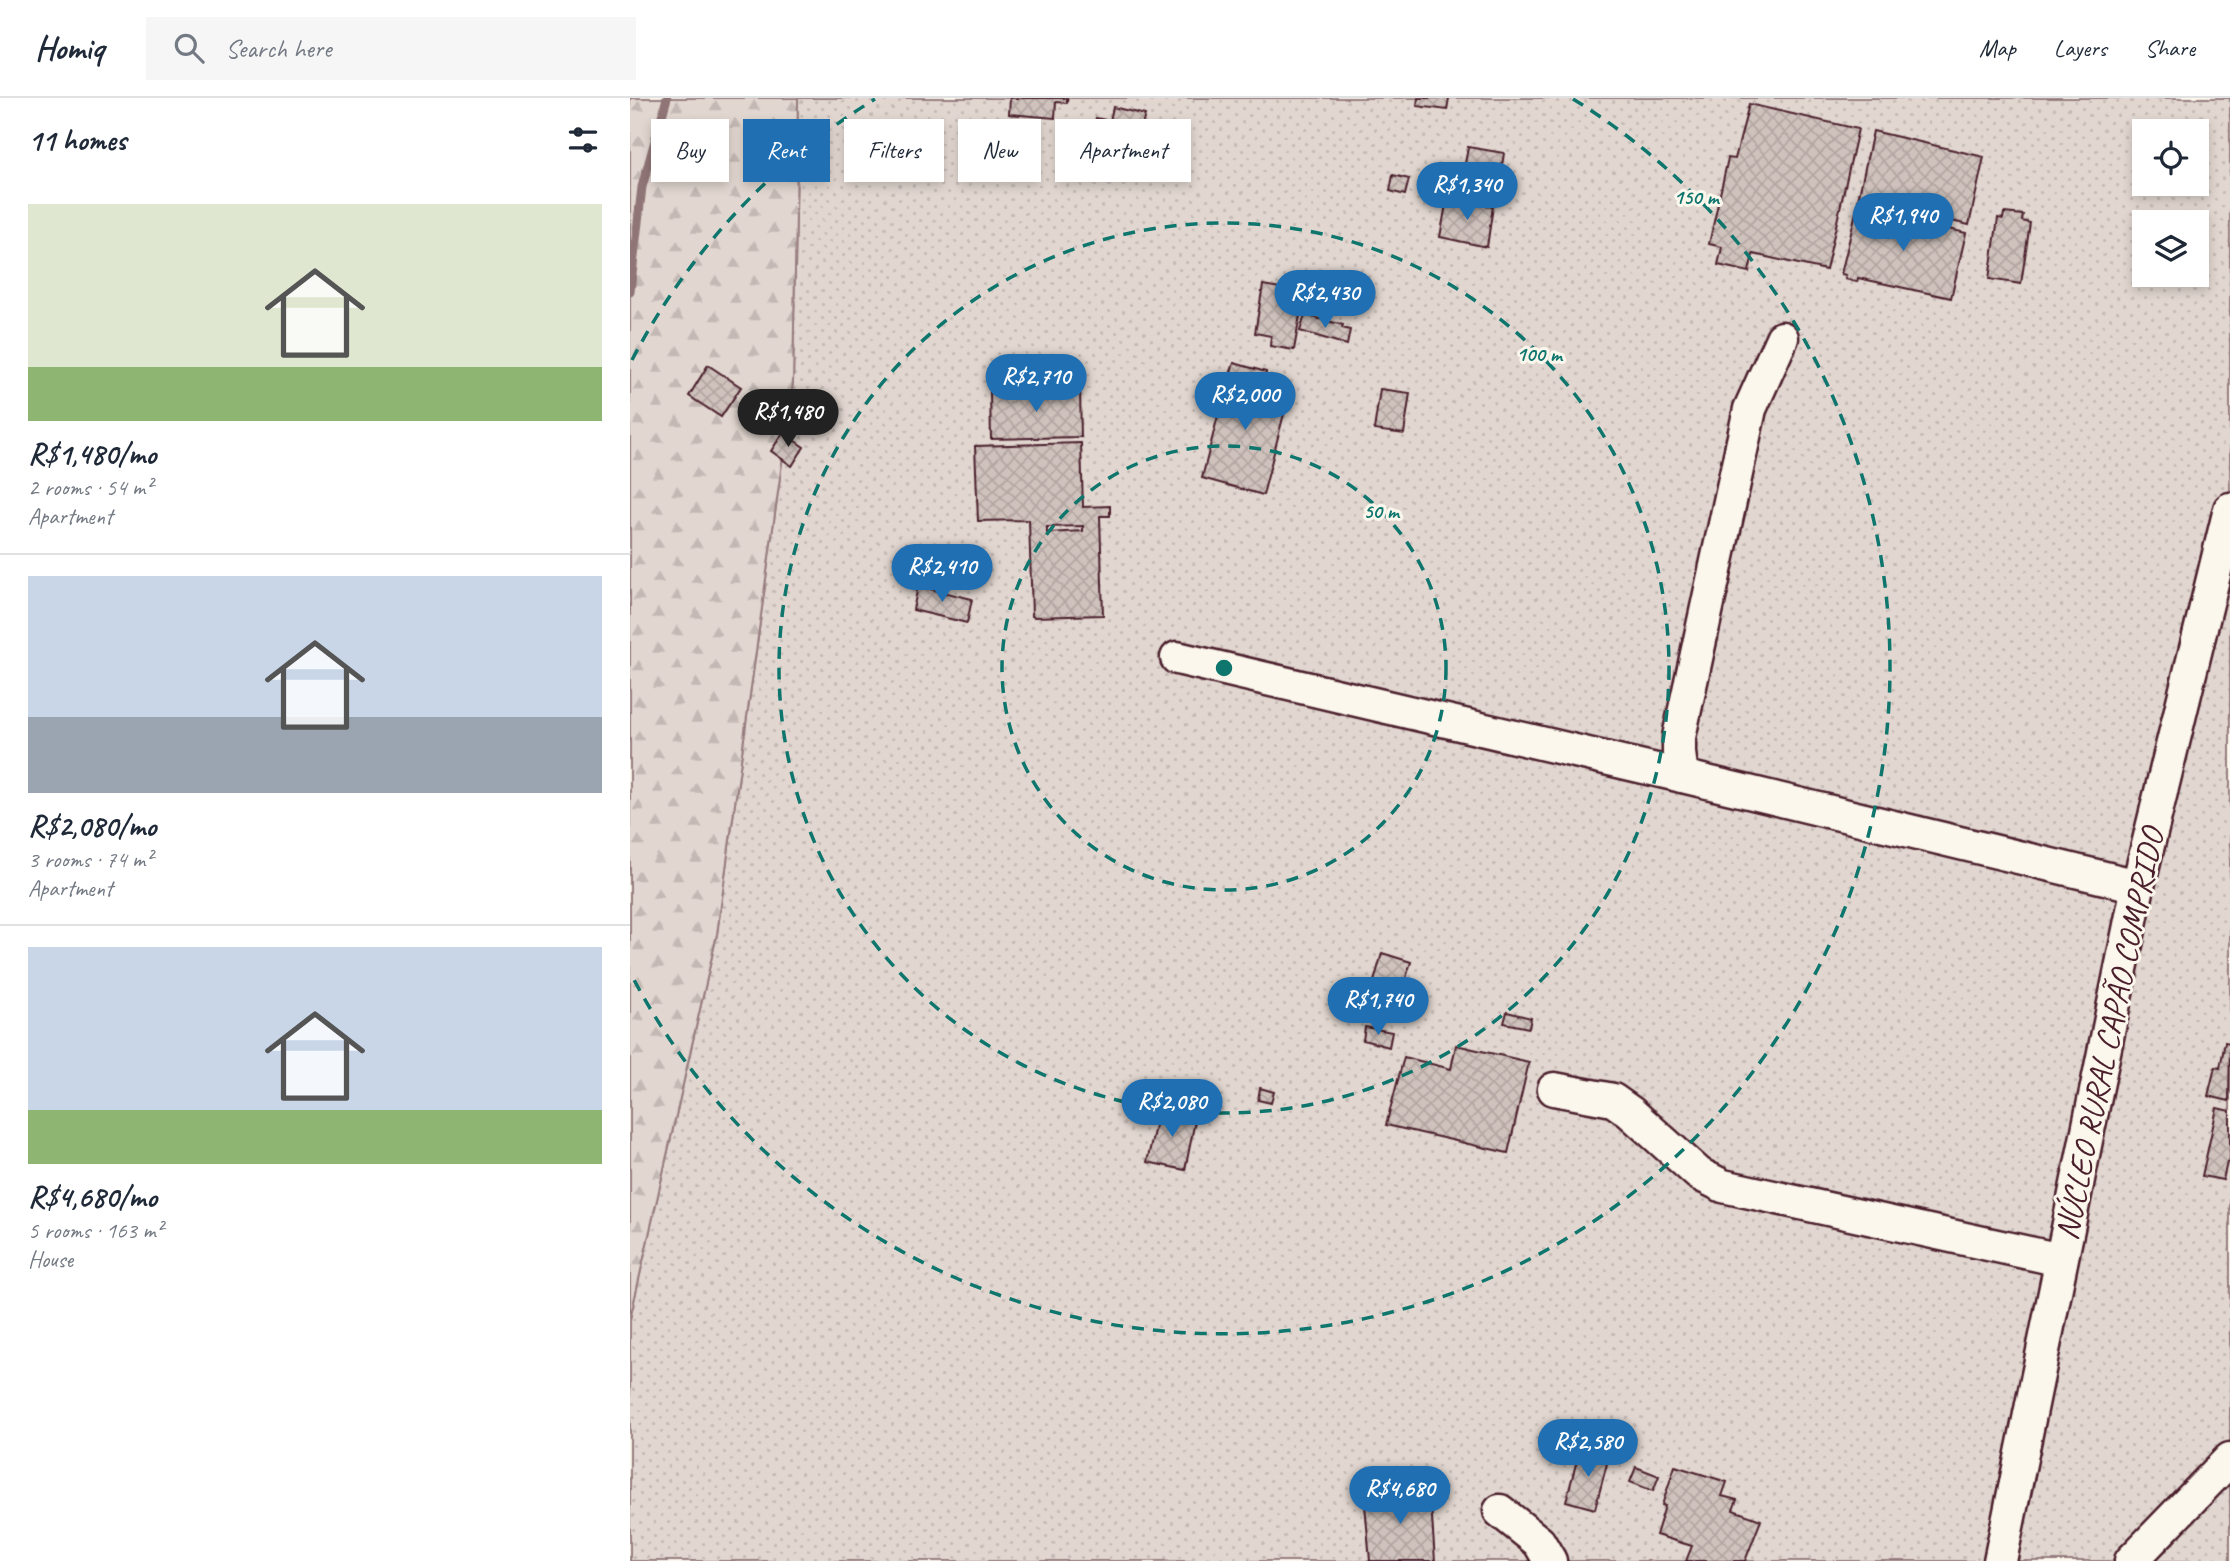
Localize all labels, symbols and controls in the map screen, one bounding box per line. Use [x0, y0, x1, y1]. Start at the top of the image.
search box [146, 17, 636, 80]
text: Homiq [35, 27, 104, 69]
icon: search [170, 29, 208, 67]
text: Search here [226, 32, 331, 65]
text: Map [1979, 33, 2016, 63]
text: Layers [2054, 33, 2107, 63]
text: Share [2145, 33, 2195, 63]
chip: Buy [651, 119, 729, 182]
chip: Rent [743, 119, 830, 182]
chip: Filters [844, 119, 944, 182]
chip: New [958, 119, 1041, 182]
chip: Apartment [1055, 119, 1191, 182]
map controls [2132, 119, 2209, 287]
button: locate [2132, 119, 2209, 196]
text: 11 homes [28, 121, 126, 159]
icon: filters [564, 121, 602, 159]
pin: R$1,340 [1402, 162, 1532, 222]
text: R$1,340 [1433, 170, 1501, 199]
text: 150 m [1673, 184, 1721, 210]
pin: R$1,940 [1838, 194, 1968, 253]
text: R$1,940 [1869, 201, 1937, 230]
button: layers [2132, 210, 2209, 287]
icon: home [252, 250, 378, 376]
pin: R$2,430 [1260, 271, 1390, 330]
text: R$2,430 [1291, 278, 1359, 307]
text: 100 m [1516, 341, 1564, 367]
pin: R$2,710 [971, 354, 1101, 414]
text: R$2,710 [1002, 362, 1070, 391]
pin: R$2,000 [1180, 372, 1310, 432]
text: R$2,000 [1211, 380, 1279, 409]
pin: R$1,480 [723, 390, 853, 449]
text: R$1,480 [754, 397, 822, 426]
text: R$1,480/mo [28, 435, 156, 473]
text: 2 rooms · 54 m² [28, 473, 152, 502]
text: 50 m [1363, 498, 1401, 524]
text: Apartment [28, 502, 113, 531]
pin: R$2,410 [877, 545, 1007, 604]
text: R$2,410 [908, 552, 976, 581]
icon: home [252, 622, 378, 748]
centre of rings [1212, 656, 1236, 680]
text: R$2,080/mo [28, 807, 156, 845]
street label: NÚCLEO RURAL CAPÃO COMPRIDO [2045, 821, 2174, 1243]
text: 3 rooms · 74 m² [28, 845, 152, 874]
text: Apartment [28, 874, 113, 903]
pin: R$1,740 [1313, 978, 1443, 1037]
text: R$1,740 [1344, 985, 1412, 1014]
icon: home [252, 993, 378, 1119]
pin: R$2,080 [1107, 1080, 1237, 1139]
text: R$2,080 [1138, 1087, 1206, 1116]
text: R$4,680/mo [28, 1178, 157, 1216]
text: 5 rooms · 163 m² [28, 1216, 163, 1245]
text: House [28, 1245, 73, 1274]
pin: R$2,580 [1523, 1420, 1653, 1479]
text: R$2,580 [1554, 1427, 1622, 1456]
pin: R$4,680 [1335, 1466, 1465, 1526]
text: R$4,680 [1365, 1474, 1435, 1503]

